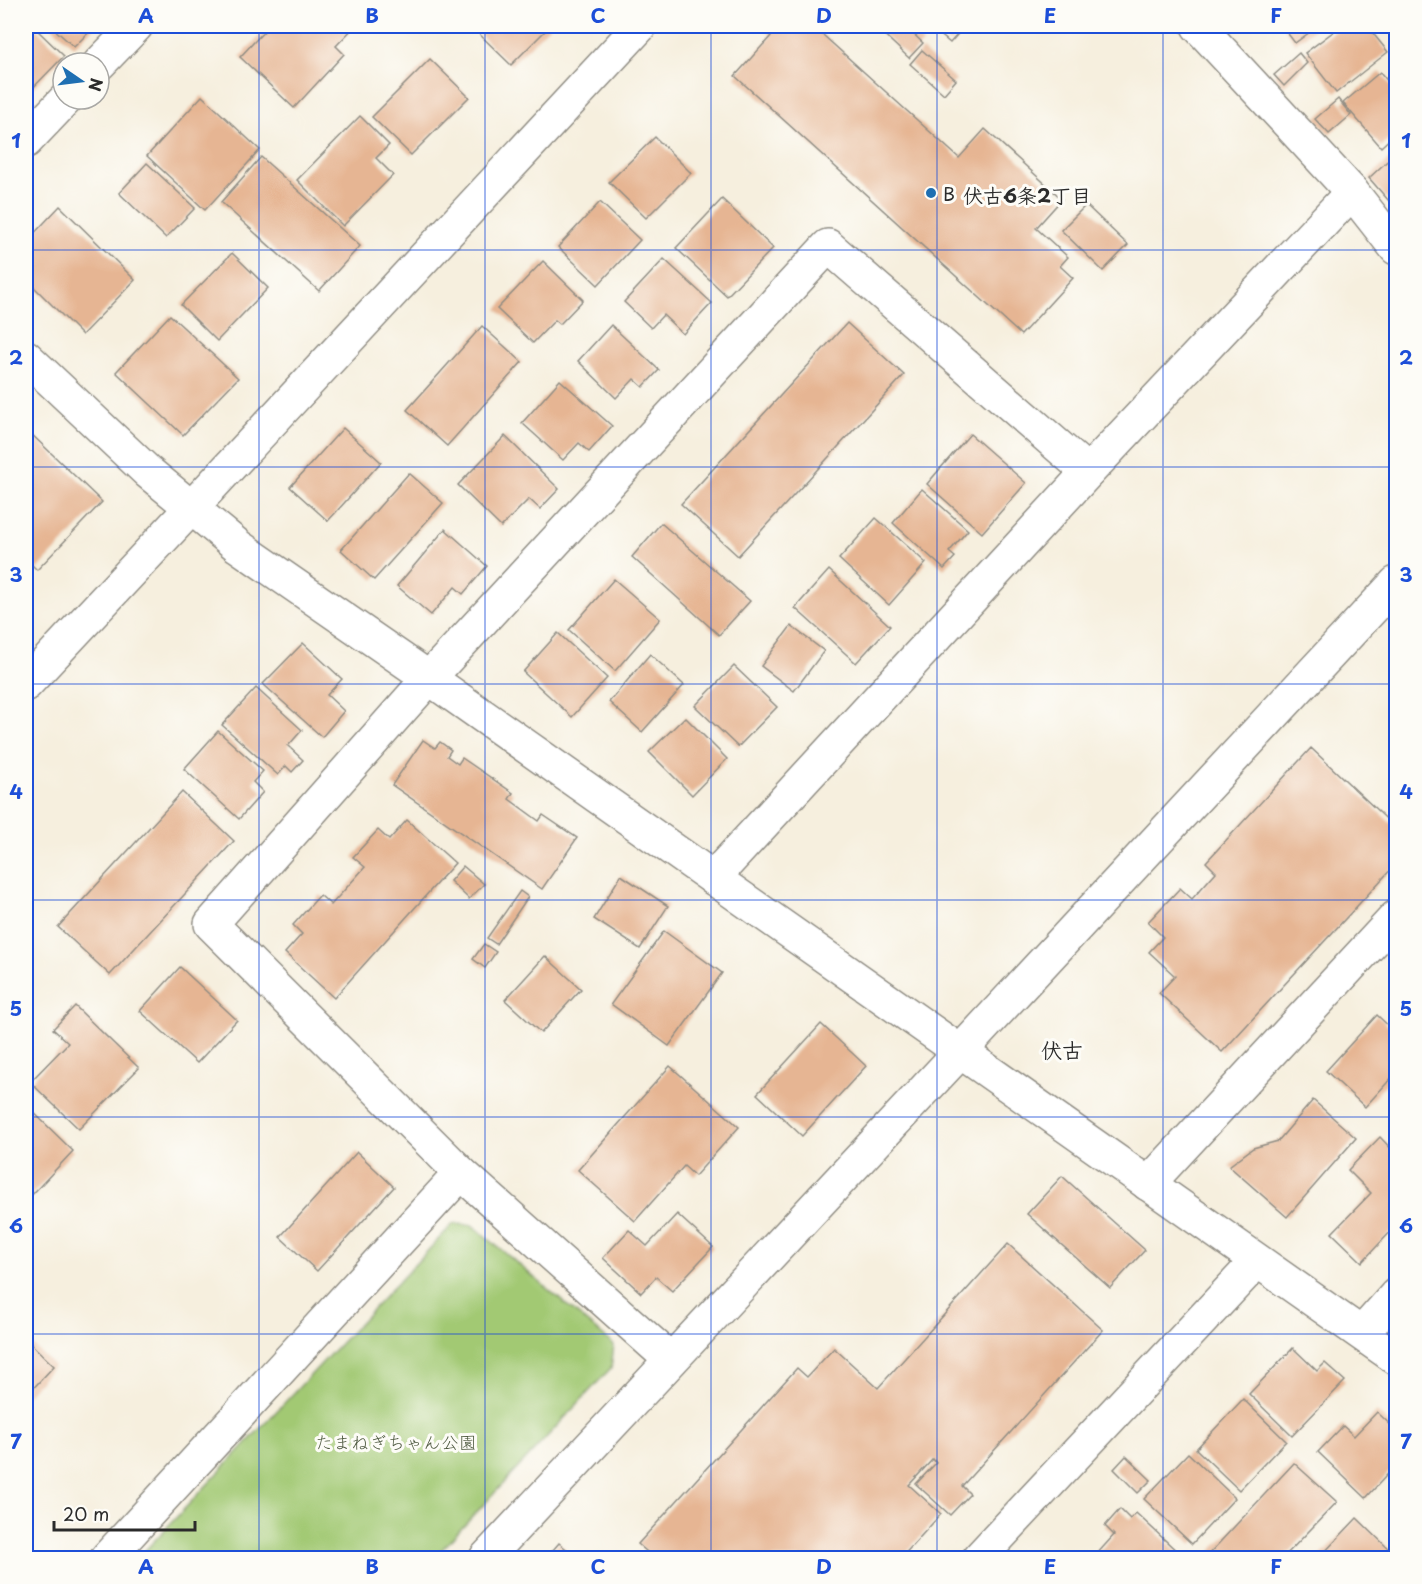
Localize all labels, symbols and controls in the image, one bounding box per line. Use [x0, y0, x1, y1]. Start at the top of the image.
text: A [138, 0, 154, 30]
text: B [365, 0, 379, 30]
text: C [590, 0, 606, 30]
text: D [816, 0, 832, 30]
text: E [1044, 0, 1056, 30]
text: F [1270, 0, 1282, 30]
north arrow [51, 51, 111, 111]
text: N [83, 76, 110, 94]
text: 1 [11, 125, 21, 155]
text: 1 [1401, 125, 1411, 155]
place label: B [943, 180, 955, 207]
district label: 伏古6条2丁目 [963, 180, 1091, 210]
marker: B [924, 186, 938, 200]
text: 2 [9, 342, 23, 372]
text: 2 [1399, 342, 1413, 372]
text: 3 [9, 559, 23, 589]
text: 3 [1399, 559, 1413, 589]
text: 4 [9, 776, 23, 806]
text: 4 [1399, 776, 1413, 806]
text: 5 [10, 993, 22, 1023]
text: 5 [1400, 993, 1412, 1023]
district label: 伏古 [1041, 1033, 1083, 1065]
text: 6 [9, 1210, 23, 1240]
text: 6 [1399, 1210, 1413, 1240]
text: 7 [10, 1426, 22, 1456]
text: 7 [1400, 1426, 1412, 1456]
park label: たまねぎちゃん公園 [315, 1428, 477, 1455]
scale bar [54, 1494, 195, 1532]
text: 20 m [63, 1500, 109, 1527]
text: A [138, 1551, 154, 1581]
text: B [365, 1551, 379, 1581]
text: C [590, 1551, 606, 1581]
text: D [816, 1551, 832, 1581]
text: E [1044, 1551, 1056, 1581]
text: F [1270, 1551, 1282, 1581]

